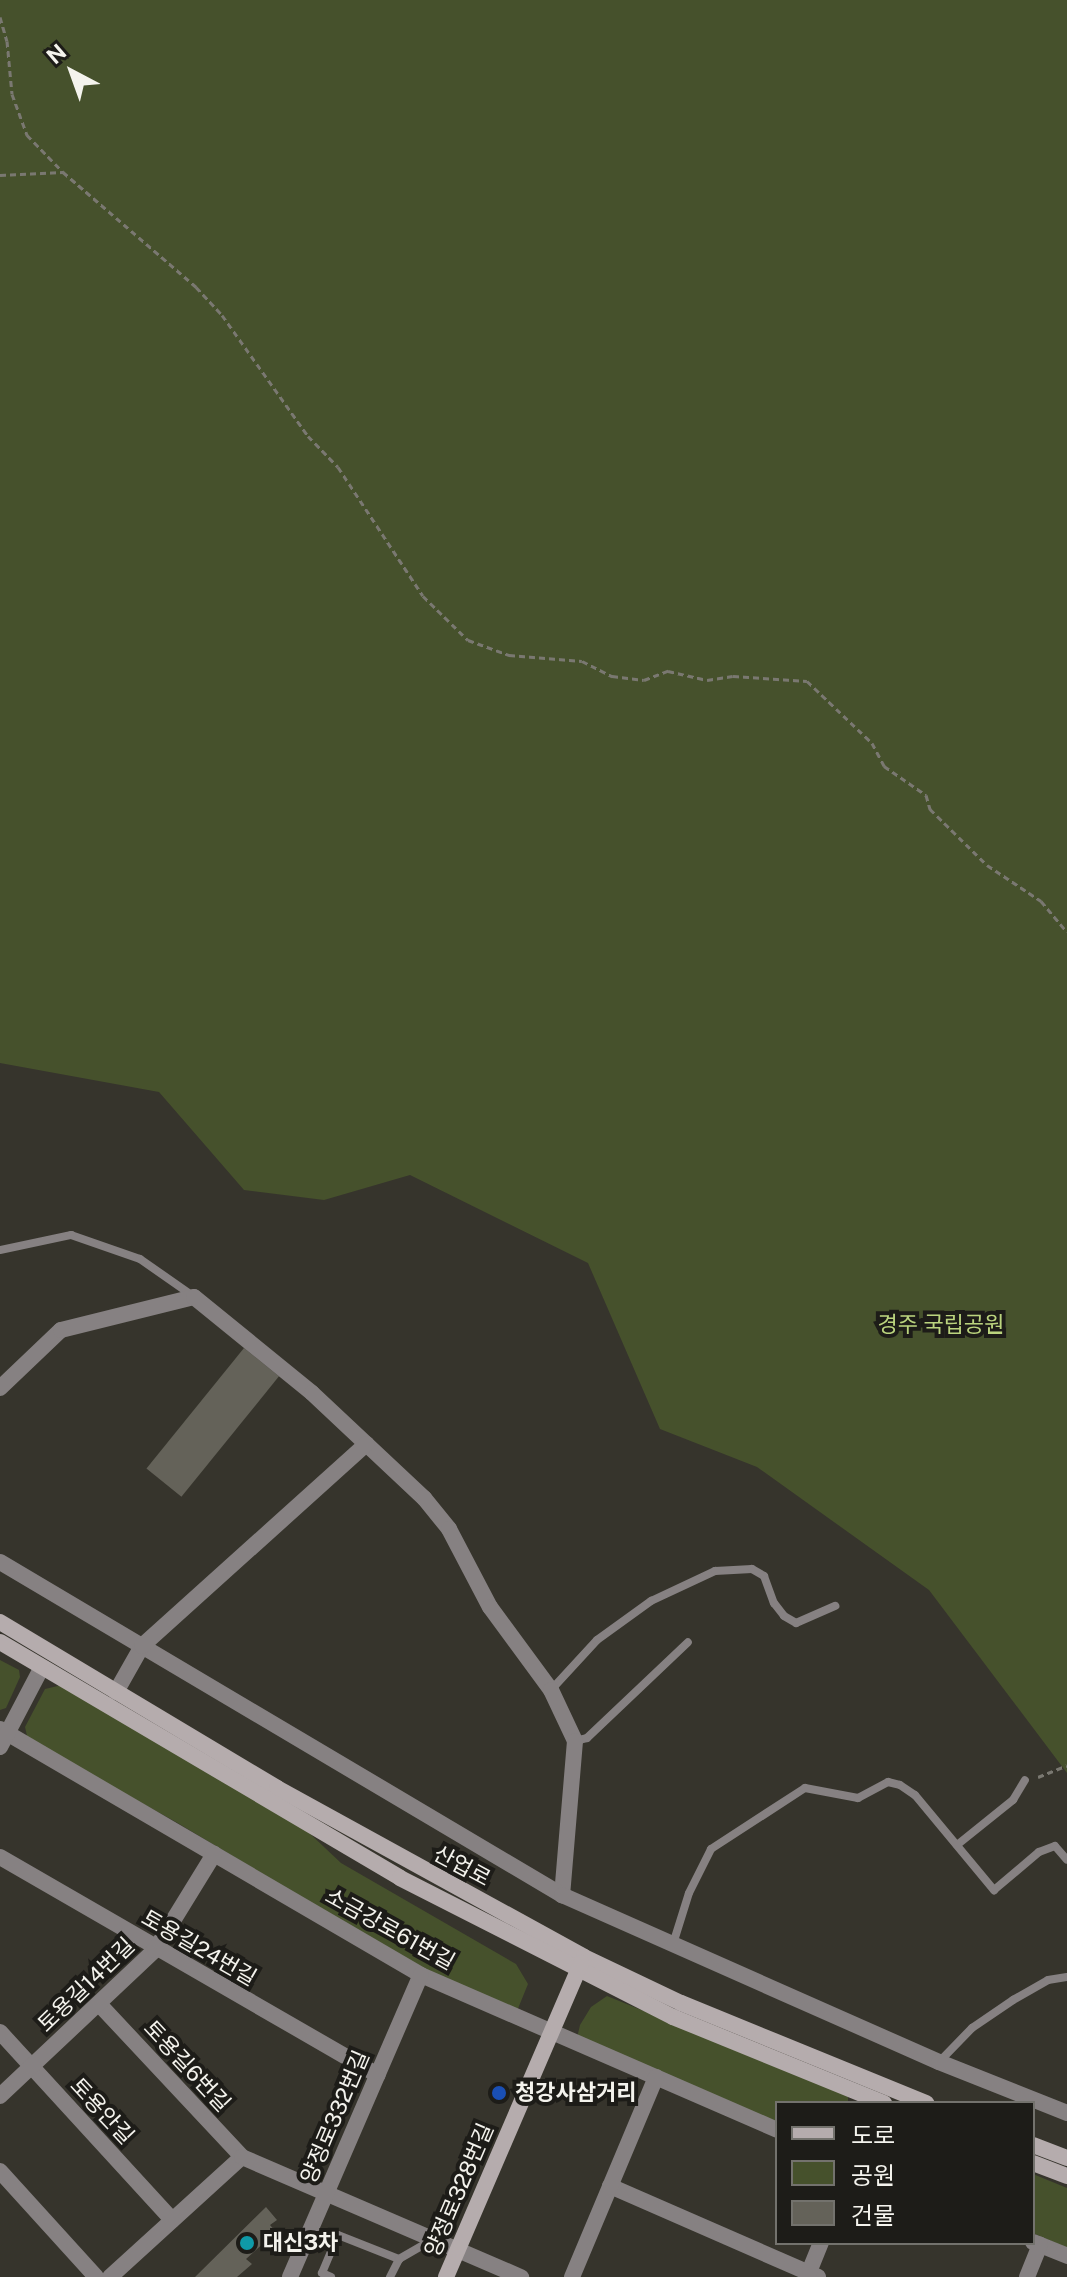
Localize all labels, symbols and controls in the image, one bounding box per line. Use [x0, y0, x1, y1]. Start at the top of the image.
north arrow [32, 32, 112, 112]
text: N [41, 38, 71, 69]
park label: 경주 국립공원 [878, 1312, 1004, 1338]
street label: 산업로 [429, 1840, 495, 1892]
street label: 소금강로61번길 [321, 1883, 459, 1975]
street label: 토용길24번길 [137, 1905, 261, 1991]
street label: 토용길14번길 [32, 1932, 140, 2038]
street label: 토용길6번길 [138, 2015, 236, 2117]
street label: 양정로332번길 [295, 2047, 375, 2187]
street label: 토용안길 [65, 2072, 139, 2150]
place label: 청강사삼거리 [515, 2080, 636, 2106]
marker: 청강사삼거리 [490, 2084, 508, 2102]
legend [775, 2101, 1035, 2245]
street label: 양정로328번길 [419, 2119, 499, 2261]
text: 도로 [851, 2121, 895, 2149]
text: 공원 [851, 2161, 895, 2189]
text: 건물 [851, 2201, 895, 2229]
place label: 대신3차 [263, 2230, 338, 2256]
marker: 대신3차 [238, 2234, 256, 2252]

